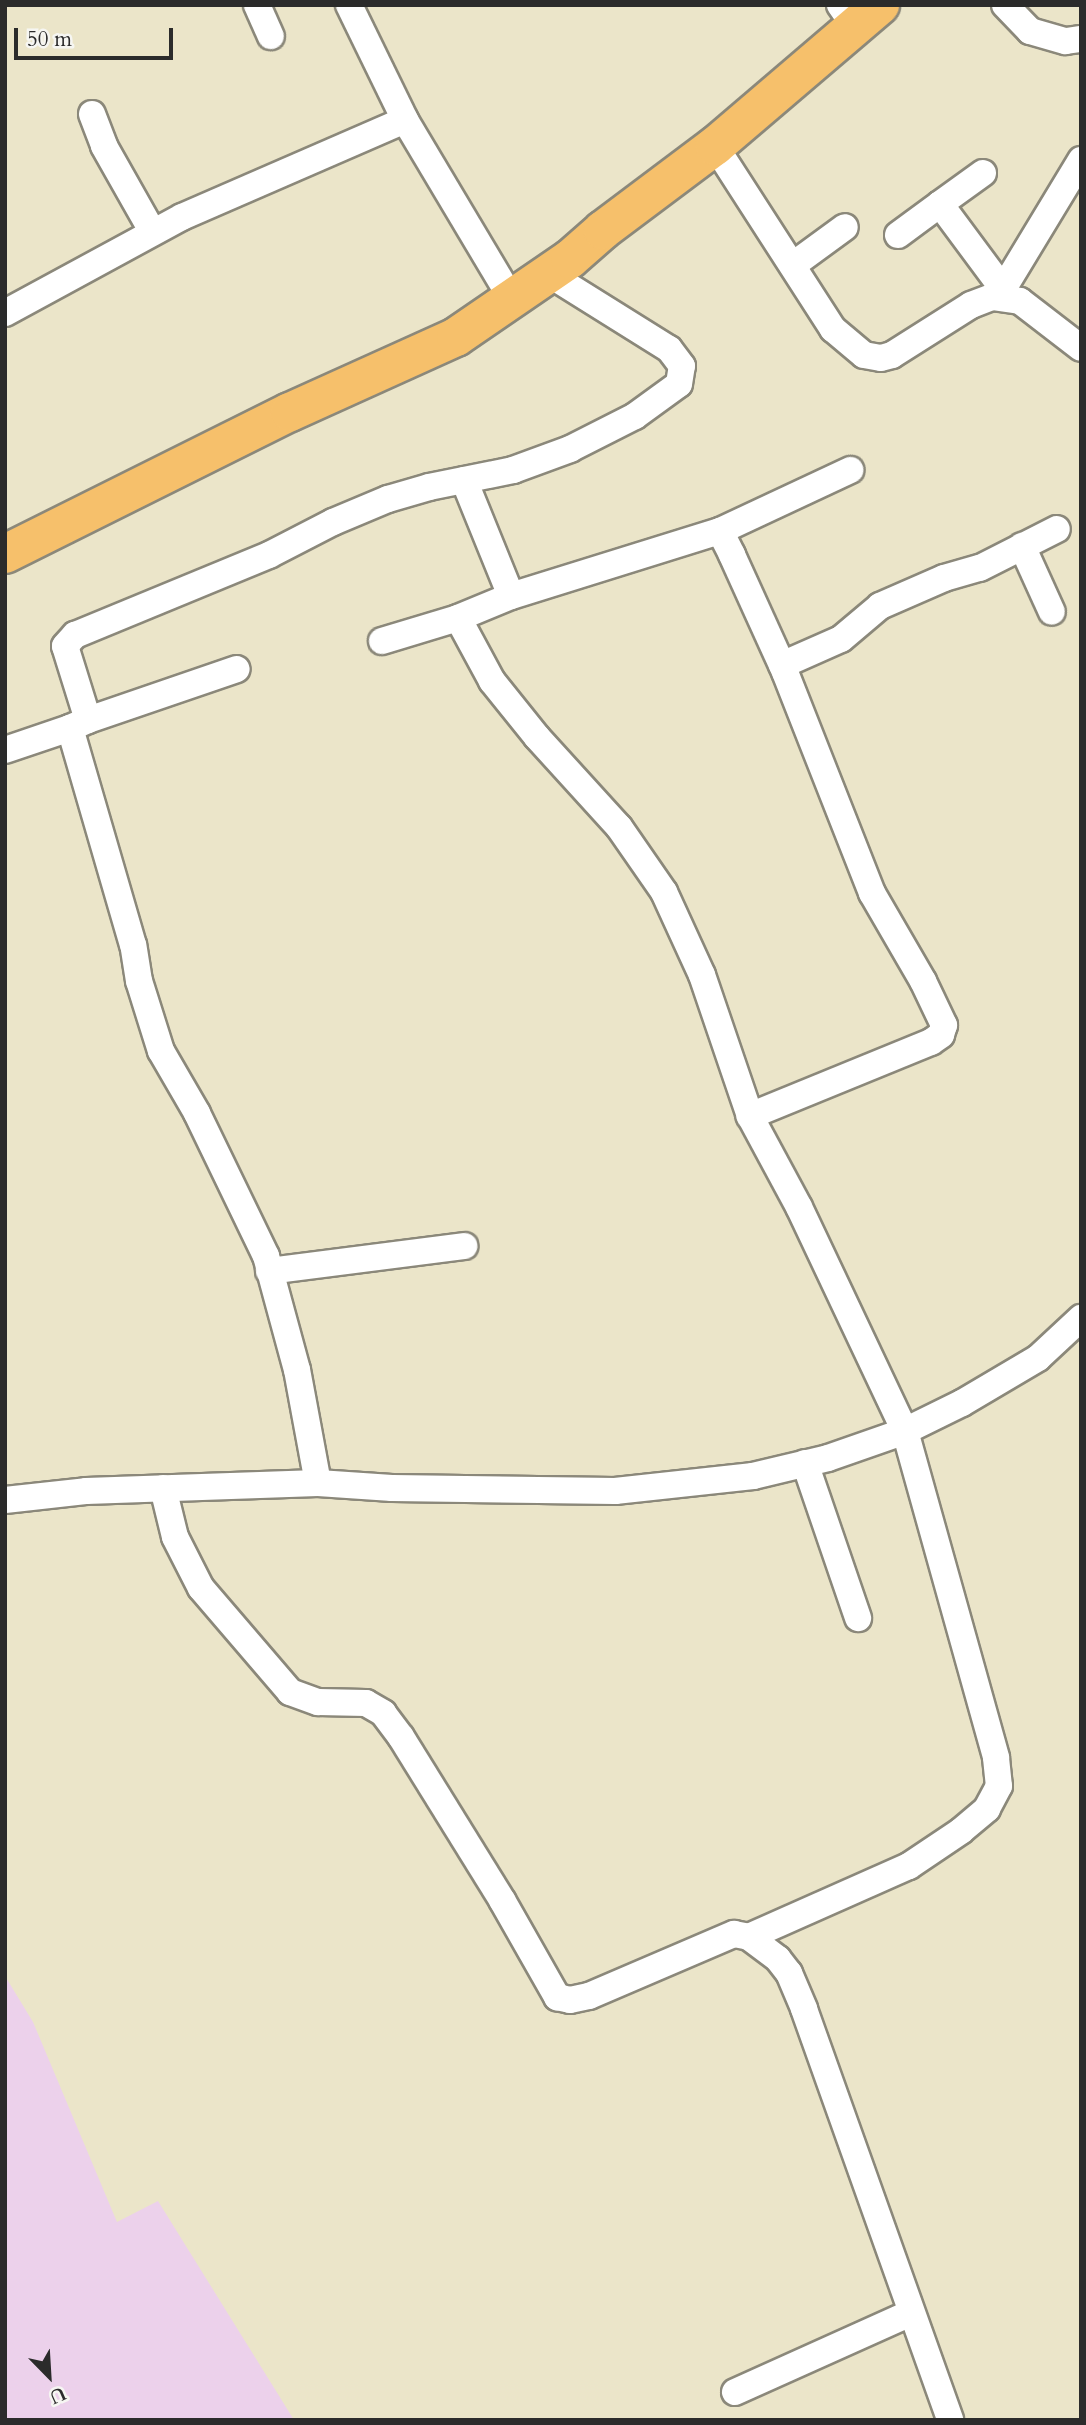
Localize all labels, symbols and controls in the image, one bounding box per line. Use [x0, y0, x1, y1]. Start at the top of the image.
scale bar [18, 14, 177, 58]
text: 50 m [27, 25, 72, 54]
north arrow [14, 2341, 84, 2411]
text: U [45, 2380, 70, 2410]

